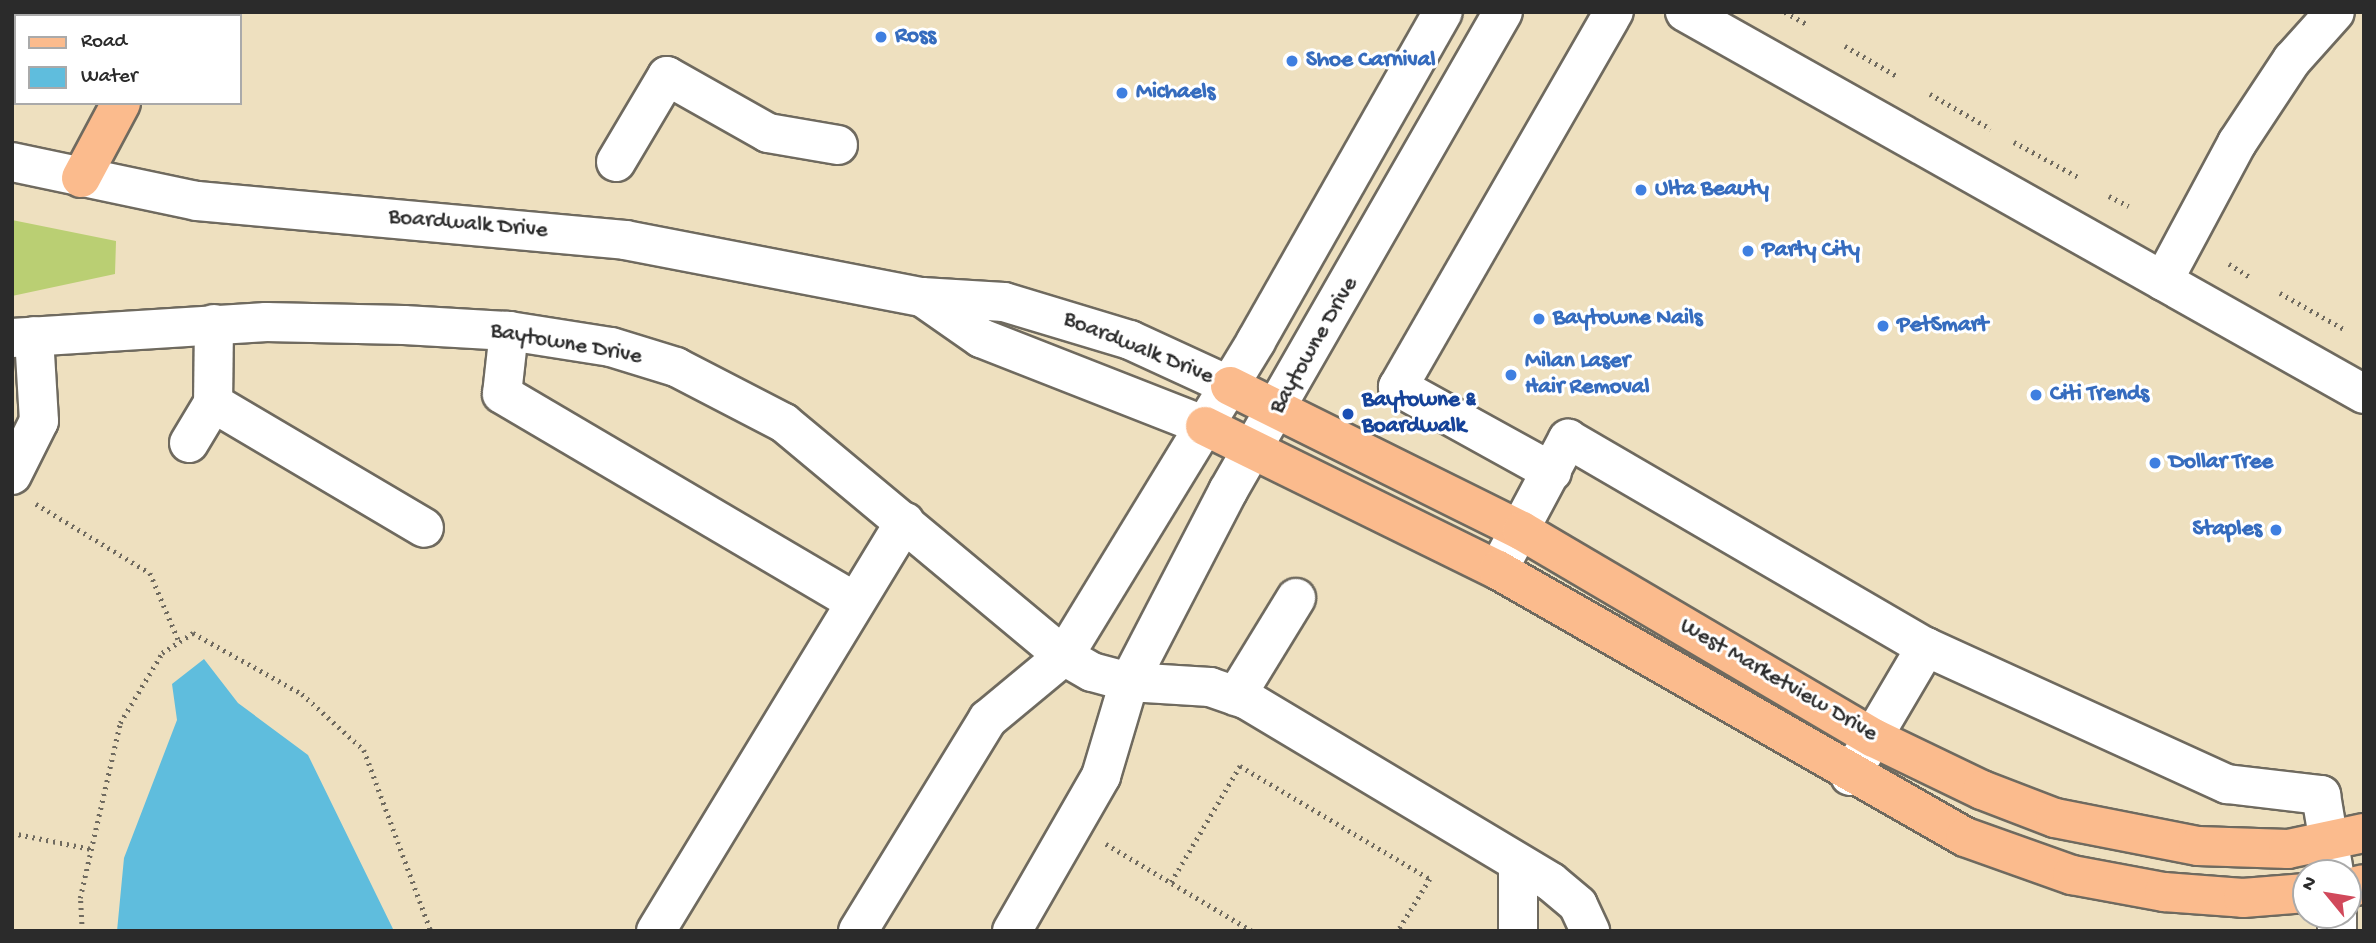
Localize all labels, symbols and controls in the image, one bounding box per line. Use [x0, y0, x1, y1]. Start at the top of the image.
legend [14, 14, 242, 105]
place label: Ross [895, 23, 936, 51]
marker: Ross [873, 29, 889, 45]
text: Road [81, 30, 127, 55]
place label: Shoe Carnival [1306, 47, 1436, 75]
marker: Shoe Carnival [1284, 53, 1300, 69]
text: Water [81, 65, 137, 90]
place label: Michaels [1136, 79, 1215, 107]
marker: Michaels [1114, 85, 1130, 101]
place label: Ulta Beauty [1655, 176, 1769, 204]
marker: Ulta Beauty [1633, 182, 1649, 198]
street label: Boardwalk Drive [387, 204, 549, 246]
place label: Party City [1762, 237, 1860, 265]
marker: Party City [1740, 243, 1756, 259]
street label: Baytowne Drive [1265, 273, 1365, 419]
place label: Baytowne Nails [1553, 305, 1703, 333]
street label: Boardwalk Drive [1059, 306, 1217, 392]
marker: Baytowne Nails [1531, 311, 1547, 327]
place label: PetSmart [1897, 312, 1988, 340]
street label: Baytowne Drive [488, 318, 644, 372]
marker: PetSmart [1875, 318, 1891, 334]
place label: Milan Laser Hair Removal [1525, 348, 1650, 402]
marker: Milan Laser Hair Removal [1503, 367, 1519, 383]
place label: Citi Trends [2050, 381, 2149, 409]
place label: Baytowne & Boardwalk [1362, 387, 1476, 441]
marker: Citi Trends [2028, 387, 2044, 403]
marker: Baytowne & Boardwalk [1340, 406, 1356, 422]
place label: Dollar Tree [2169, 449, 2273, 477]
marker: Dollar Tree [2147, 455, 2163, 471]
place label: Staples [2192, 516, 2262, 544]
marker: Staples [2268, 522, 2284, 538]
street label: West Marketview Drive [1674, 613, 1882, 749]
north arrow [2292, 859, 2362, 929]
text: N [2297, 873, 2323, 895]

